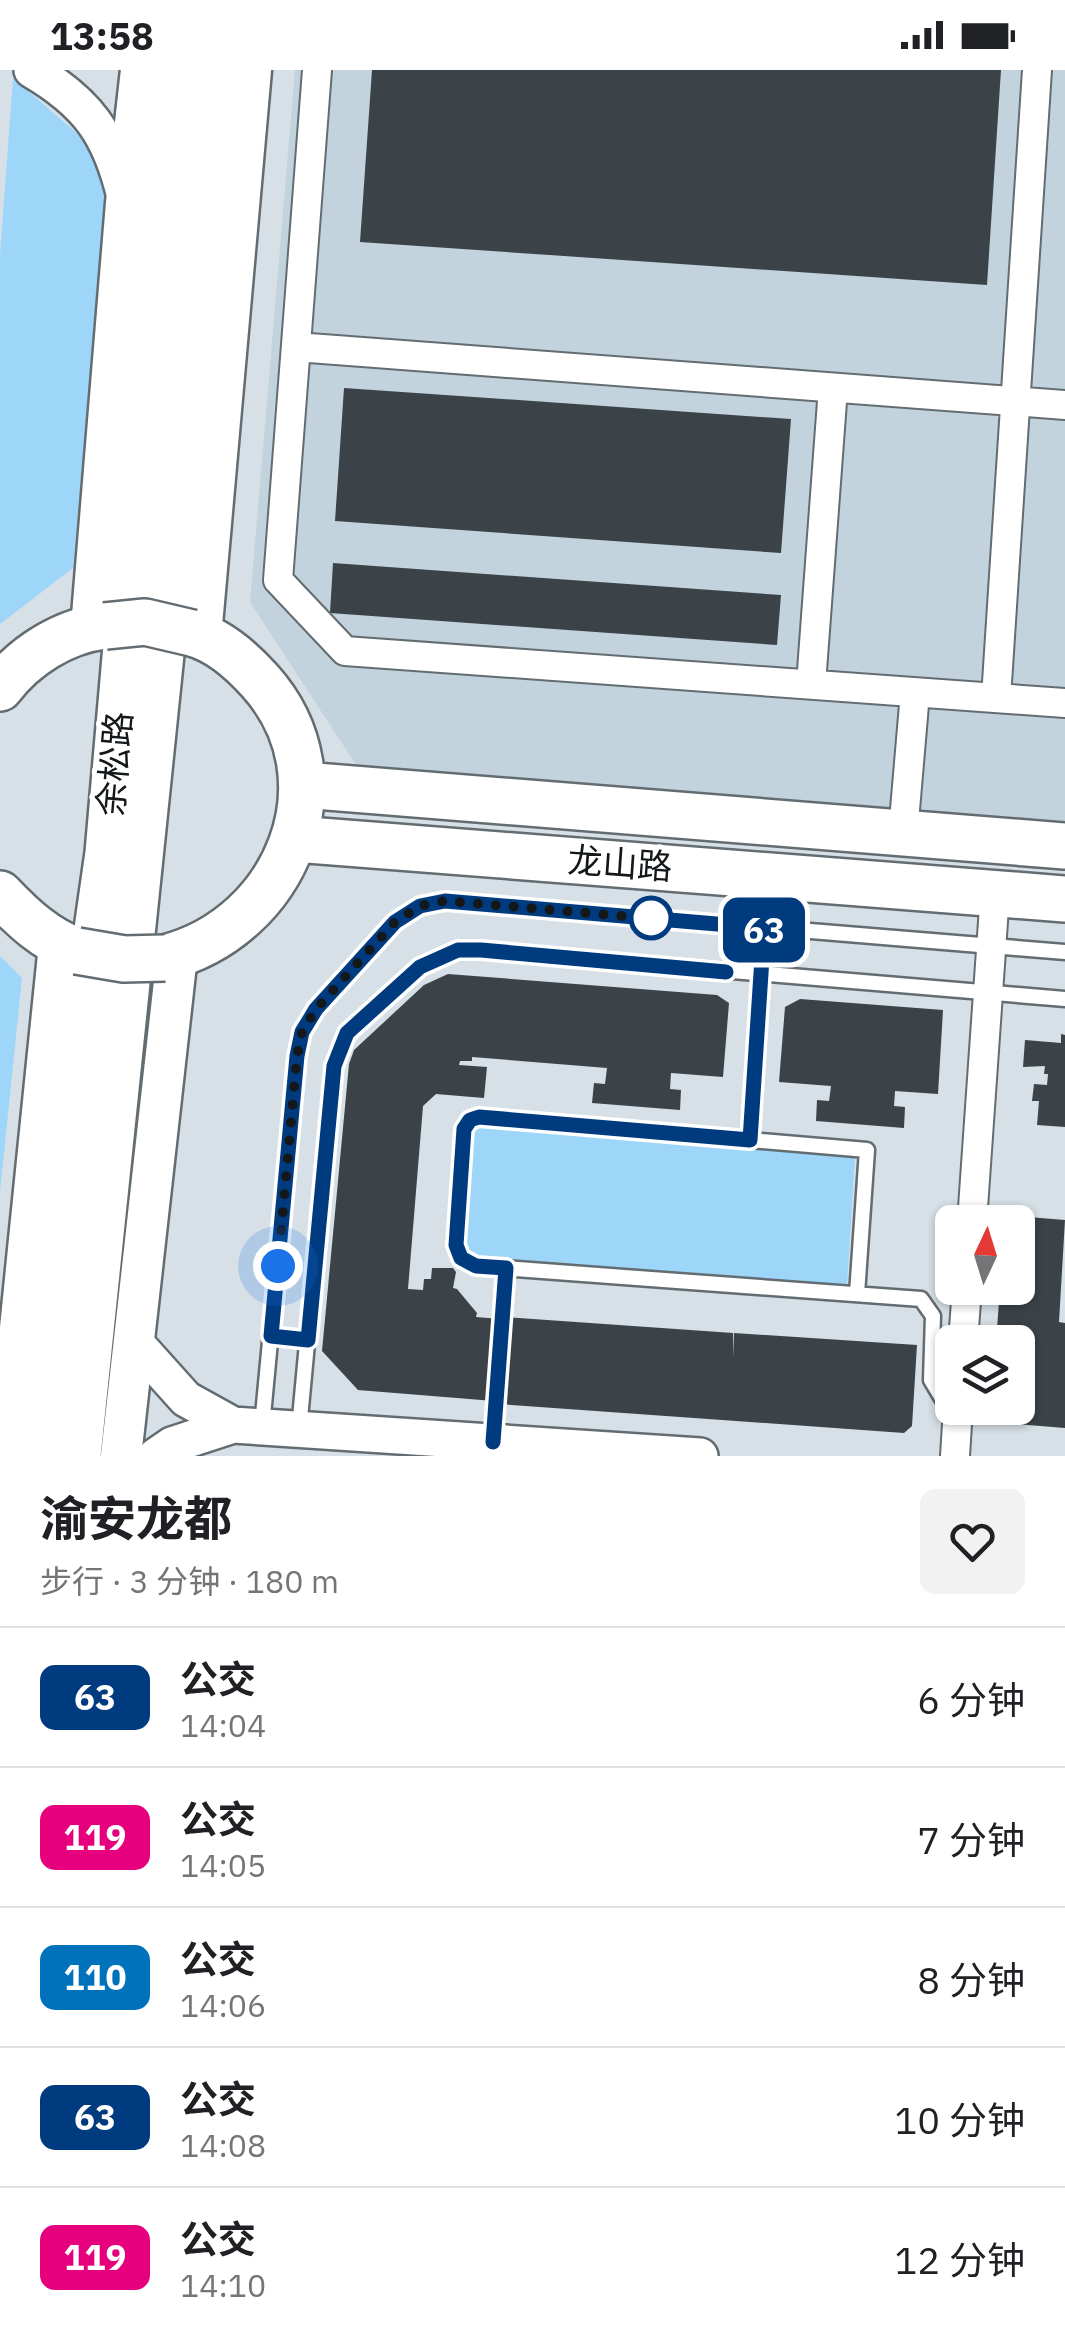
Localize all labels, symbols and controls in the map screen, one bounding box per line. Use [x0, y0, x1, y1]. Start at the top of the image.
text: 13:58 [50, 11, 154, 60]
street label: 余松路 [87, 710, 141, 818]
street label: 龙山路 [566, 836, 674, 890]
unlabelled marker [630, 897, 672, 939]
line badge: 63 [719, 898, 809, 962]
text: 63 [743, 907, 785, 953]
north arrow [935, 1205, 1035, 1305]
map controls [935, 1205, 1035, 1425]
your location [253, 1241, 303, 1291]
button: layers [935, 1325, 1035, 1425]
text: 渝安龙都 [40, 1487, 232, 1549]
button: heart [920, 1489, 1025, 1594]
text: 步行 · 3 分钟 · 180 m [40, 1560, 339, 1602]
text: 公交 [180, 1654, 256, 1703]
text: 63 [74, 1674, 116, 1720]
text: 6 分钟 [917, 1675, 1025, 1724]
text: 14:04 [180, 1704, 266, 1746]
text: 公交 [180, 1794, 256, 1843]
text: 119 [63, 1814, 127, 1860]
text: 7 分钟 [917, 1815, 1025, 1864]
text: 14:05 [180, 1844, 266, 1886]
text: 公交 [180, 1934, 256, 1983]
text: 110 [63, 1954, 127, 2000]
text: 8 分钟 [917, 1955, 1025, 2004]
text: 14:06 [180, 1984, 266, 2026]
text: 公交 [180, 2074, 256, 2123]
text: 63 [74, 2094, 116, 2140]
text: 10 分钟 [894, 2095, 1025, 2144]
text: 14:08 [180, 2124, 266, 2166]
text: 公交 [180, 2214, 256, 2263]
text: 119 [63, 2234, 127, 2280]
text: 12 分钟 [894, 2235, 1025, 2284]
text: 14:10 [180, 2264, 266, 2306]

